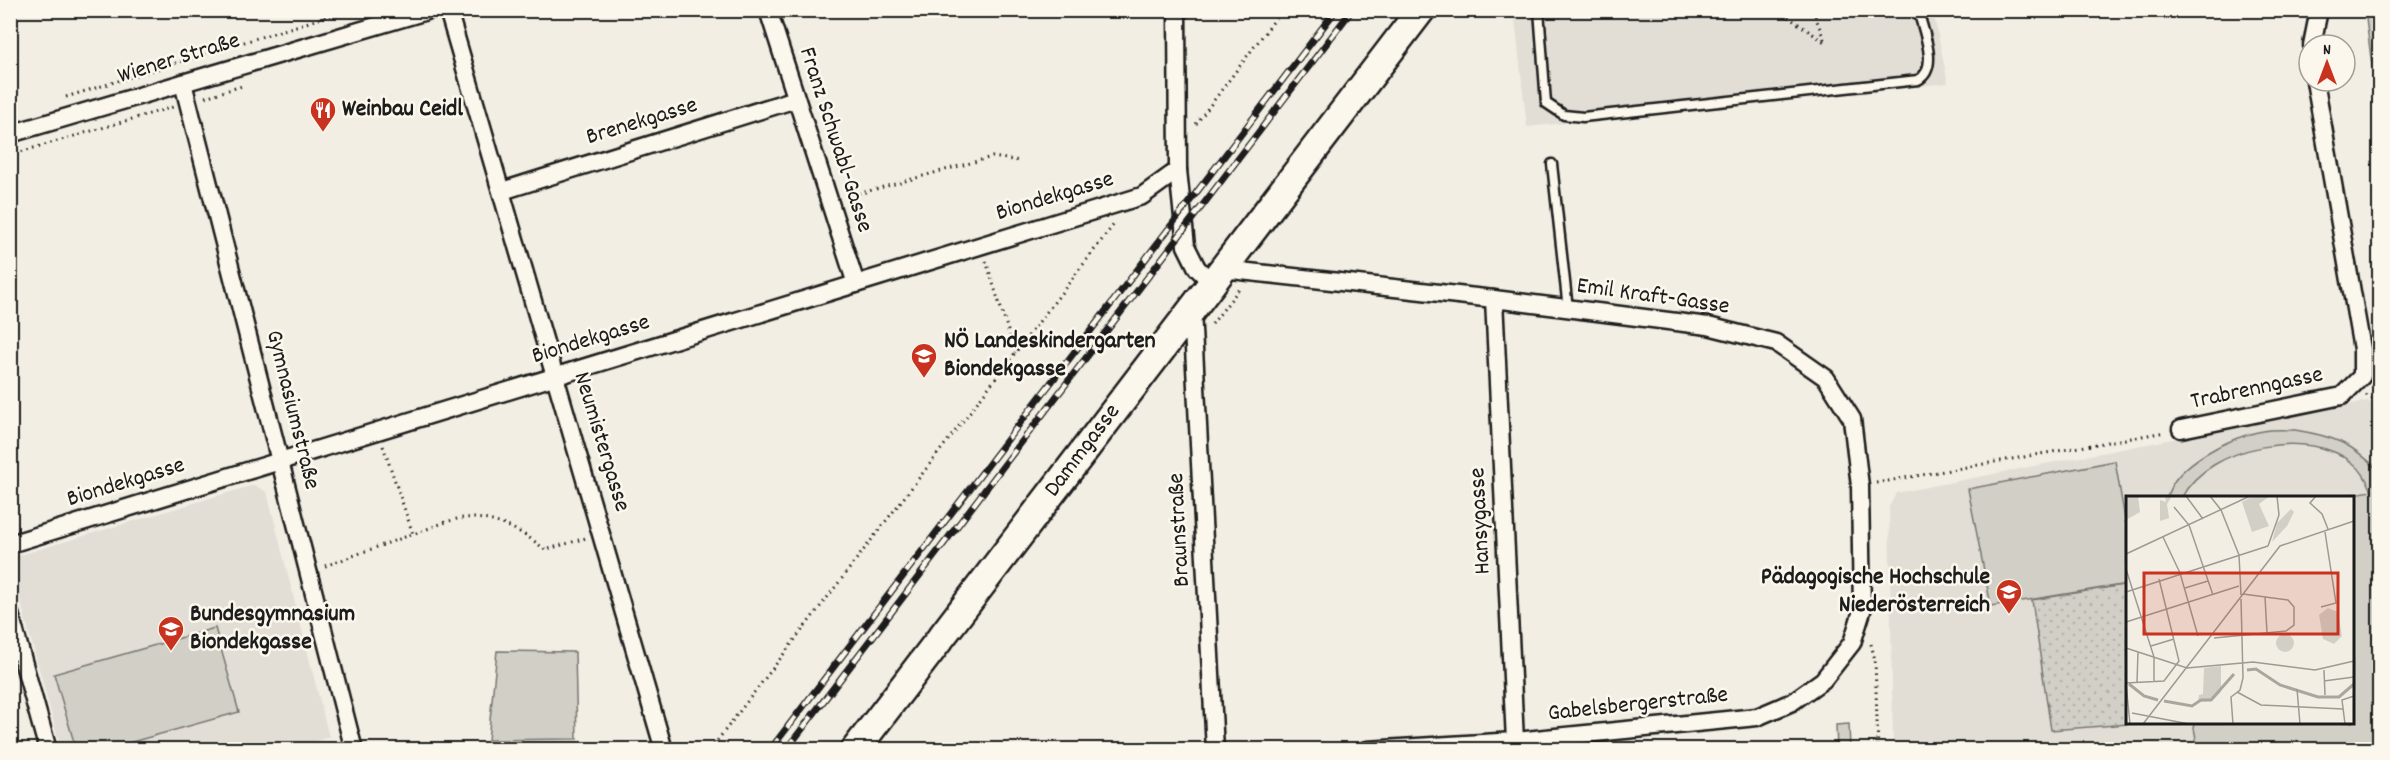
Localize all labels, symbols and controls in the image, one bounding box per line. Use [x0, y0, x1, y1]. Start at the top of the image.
street label: Wiener Straße [114, 24, 244, 94]
north arrow [2297, 33, 2357, 93]
text: N [2323, 39, 2331, 62]
street label: Franz Schwabl-Gasse [789, 43, 881, 237]
street label: Brenekgasse [582, 89, 702, 155]
place label: Weinbau Ceidl [342, 93, 463, 127]
restaurant icon: Weinbau Ceidl [308, 95, 338, 133]
street label: Biondekgasse [992, 163, 1118, 231]
street label: Emil Kraft-Gasse [1574, 269, 1732, 325]
street label: Biondekgasse [528, 306, 654, 374]
place label: NÖ Landeskindergarten Biondekgasse [944, 325, 1156, 387]
street label: Gymnasiumstraße [256, 327, 328, 493]
school or university icon: NÖ Landeskindergarten Biondekgasse [909, 341, 939, 379]
street label: Trabrenngasse [2188, 358, 2326, 420]
street label: Neumistergasse [564, 368, 638, 516]
street label: Dammgasse [1037, 397, 1129, 505]
street label: Biondekgasse [63, 449, 189, 517]
street label: Hansygasse [1461, 467, 1501, 575]
street label: Braunstraße [1160, 472, 1200, 588]
inset map [2126, 496, 2354, 724]
place label: Pädagogische Hochschule Niederösterreich [1761, 561, 1990, 623]
school or university icon: Pädagogische Hochschule Niederösterreich [1994, 577, 2024, 615]
place label: Bundesgymnasium Biondekgasse [190, 598, 355, 660]
school or university icon: Bundesgymnasium Biondekgasse [156, 614, 186, 652]
street label: Gabelsbergerstraße [1546, 679, 1730, 731]

